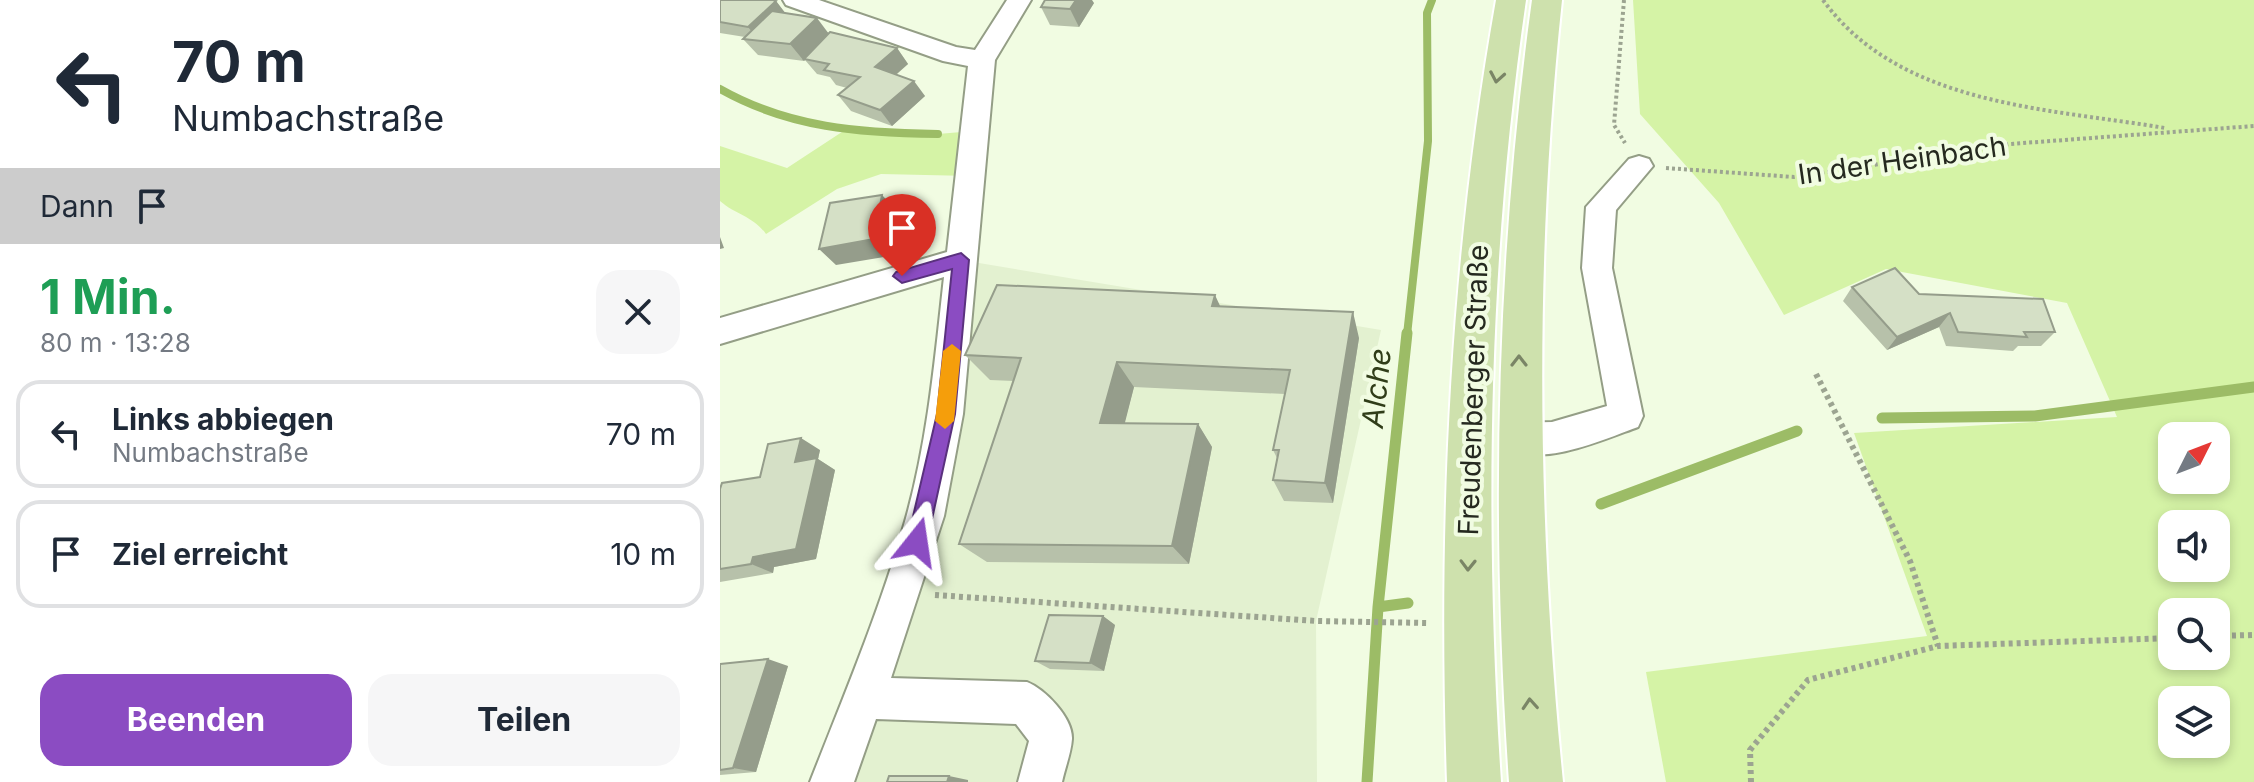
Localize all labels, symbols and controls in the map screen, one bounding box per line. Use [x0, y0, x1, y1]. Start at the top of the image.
text: 70 m [172, 28, 306, 96]
icon: left [40, 32, 144, 136]
one-way arrow [1489, 70, 1506, 84]
text: Numbachstraße [172, 96, 444, 140]
street label: In der Heinbach [1796, 129, 2008, 191]
icon: arrive [130, 184, 174, 228]
text: Dann [40, 188, 114, 224]
pin [868, 194, 936, 276]
icon: arrive [880, 206, 924, 250]
street label: Freudenberger Straße [1451, 244, 1495, 536]
text: 1 Min. [40, 267, 176, 326]
button: close [596, 270, 680, 354]
text: 80 m · 13:28 [40, 327, 191, 358]
water label: Alche [1354, 346, 1398, 431]
one-way arrow [1510, 354, 1528, 367]
text: Links abbiegen [112, 401, 334, 437]
icon: left [44, 412, 88, 456]
text: 70 m [606, 416, 676, 452]
north arrow [2158, 422, 2230, 494]
map controls [2158, 422, 2230, 758]
text: Numbachstraße [112, 437, 309, 468]
position arrow [875, 500, 959, 584]
button: sound [2158, 510, 2230, 582]
icon: arrive [44, 532, 88, 576]
text: Ziel erreicht [112, 536, 288, 572]
text: 10 m [610, 536, 676, 572]
one-way arrow [1459, 559, 1477, 572]
button: search [2158, 598, 2230, 670]
button: Beenden [40, 674, 352, 766]
button: Teilen [368, 674, 680, 766]
button: layers [2158, 686, 2230, 758]
one-way arrow [1522, 697, 1539, 710]

